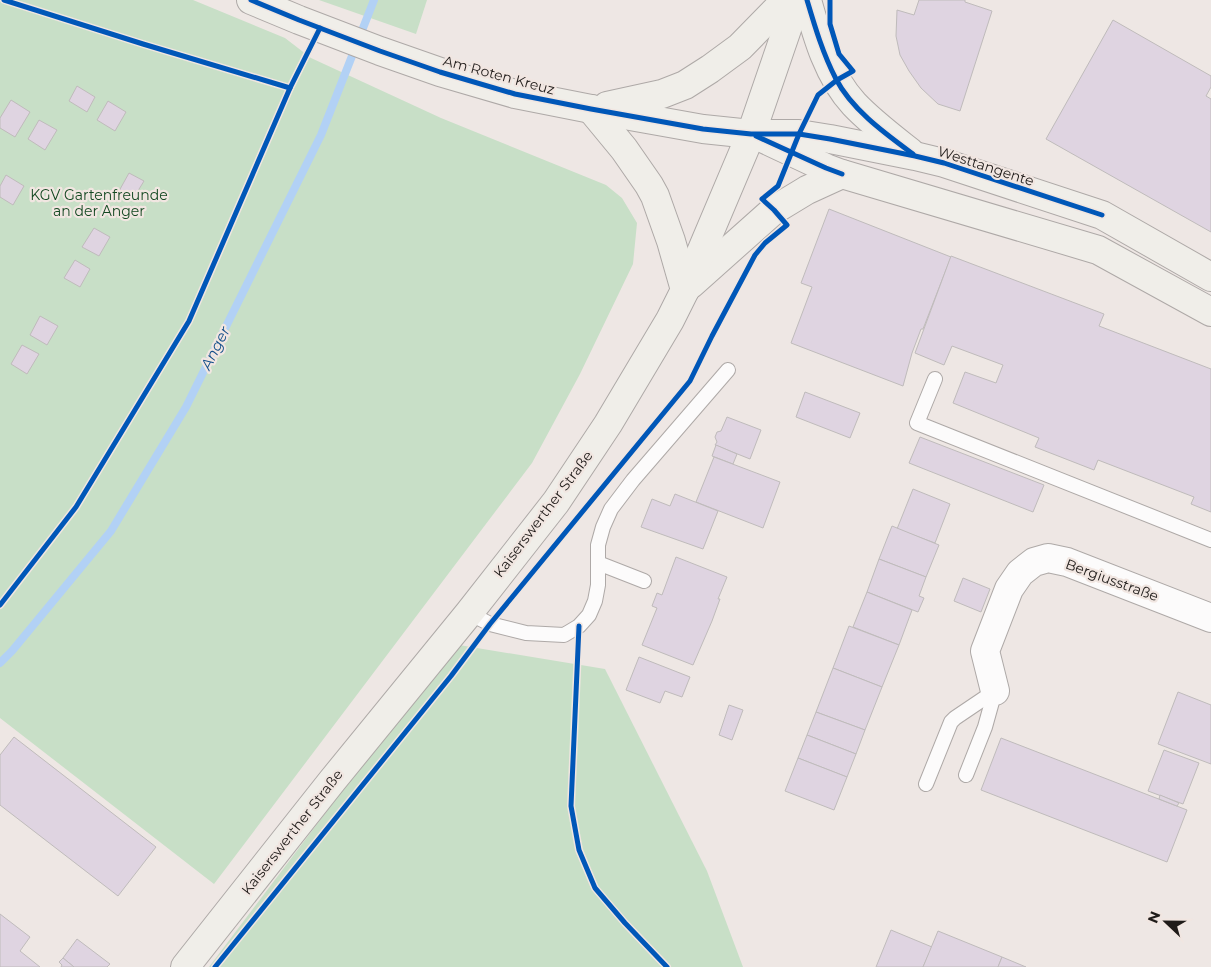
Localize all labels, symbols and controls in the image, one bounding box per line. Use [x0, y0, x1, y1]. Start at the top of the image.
street label: Am Roten Kreuz [441, 51, 557, 99]
street label: Westtangente [936, 142, 1036, 190]
park label: KGV Gartenfreunde an der Anger [30, 186, 168, 220]
water label: Anger [196, 322, 234, 374]
street label: Kaiserswerther Straße [489, 447, 597, 581]
street label: Bergiusstraße [1063, 555, 1161, 605]
street label: Kaiserswerther Straße [237, 766, 347, 898]
north arrow [1141, 897, 1191, 947]
text: N [1143, 909, 1164, 926]

